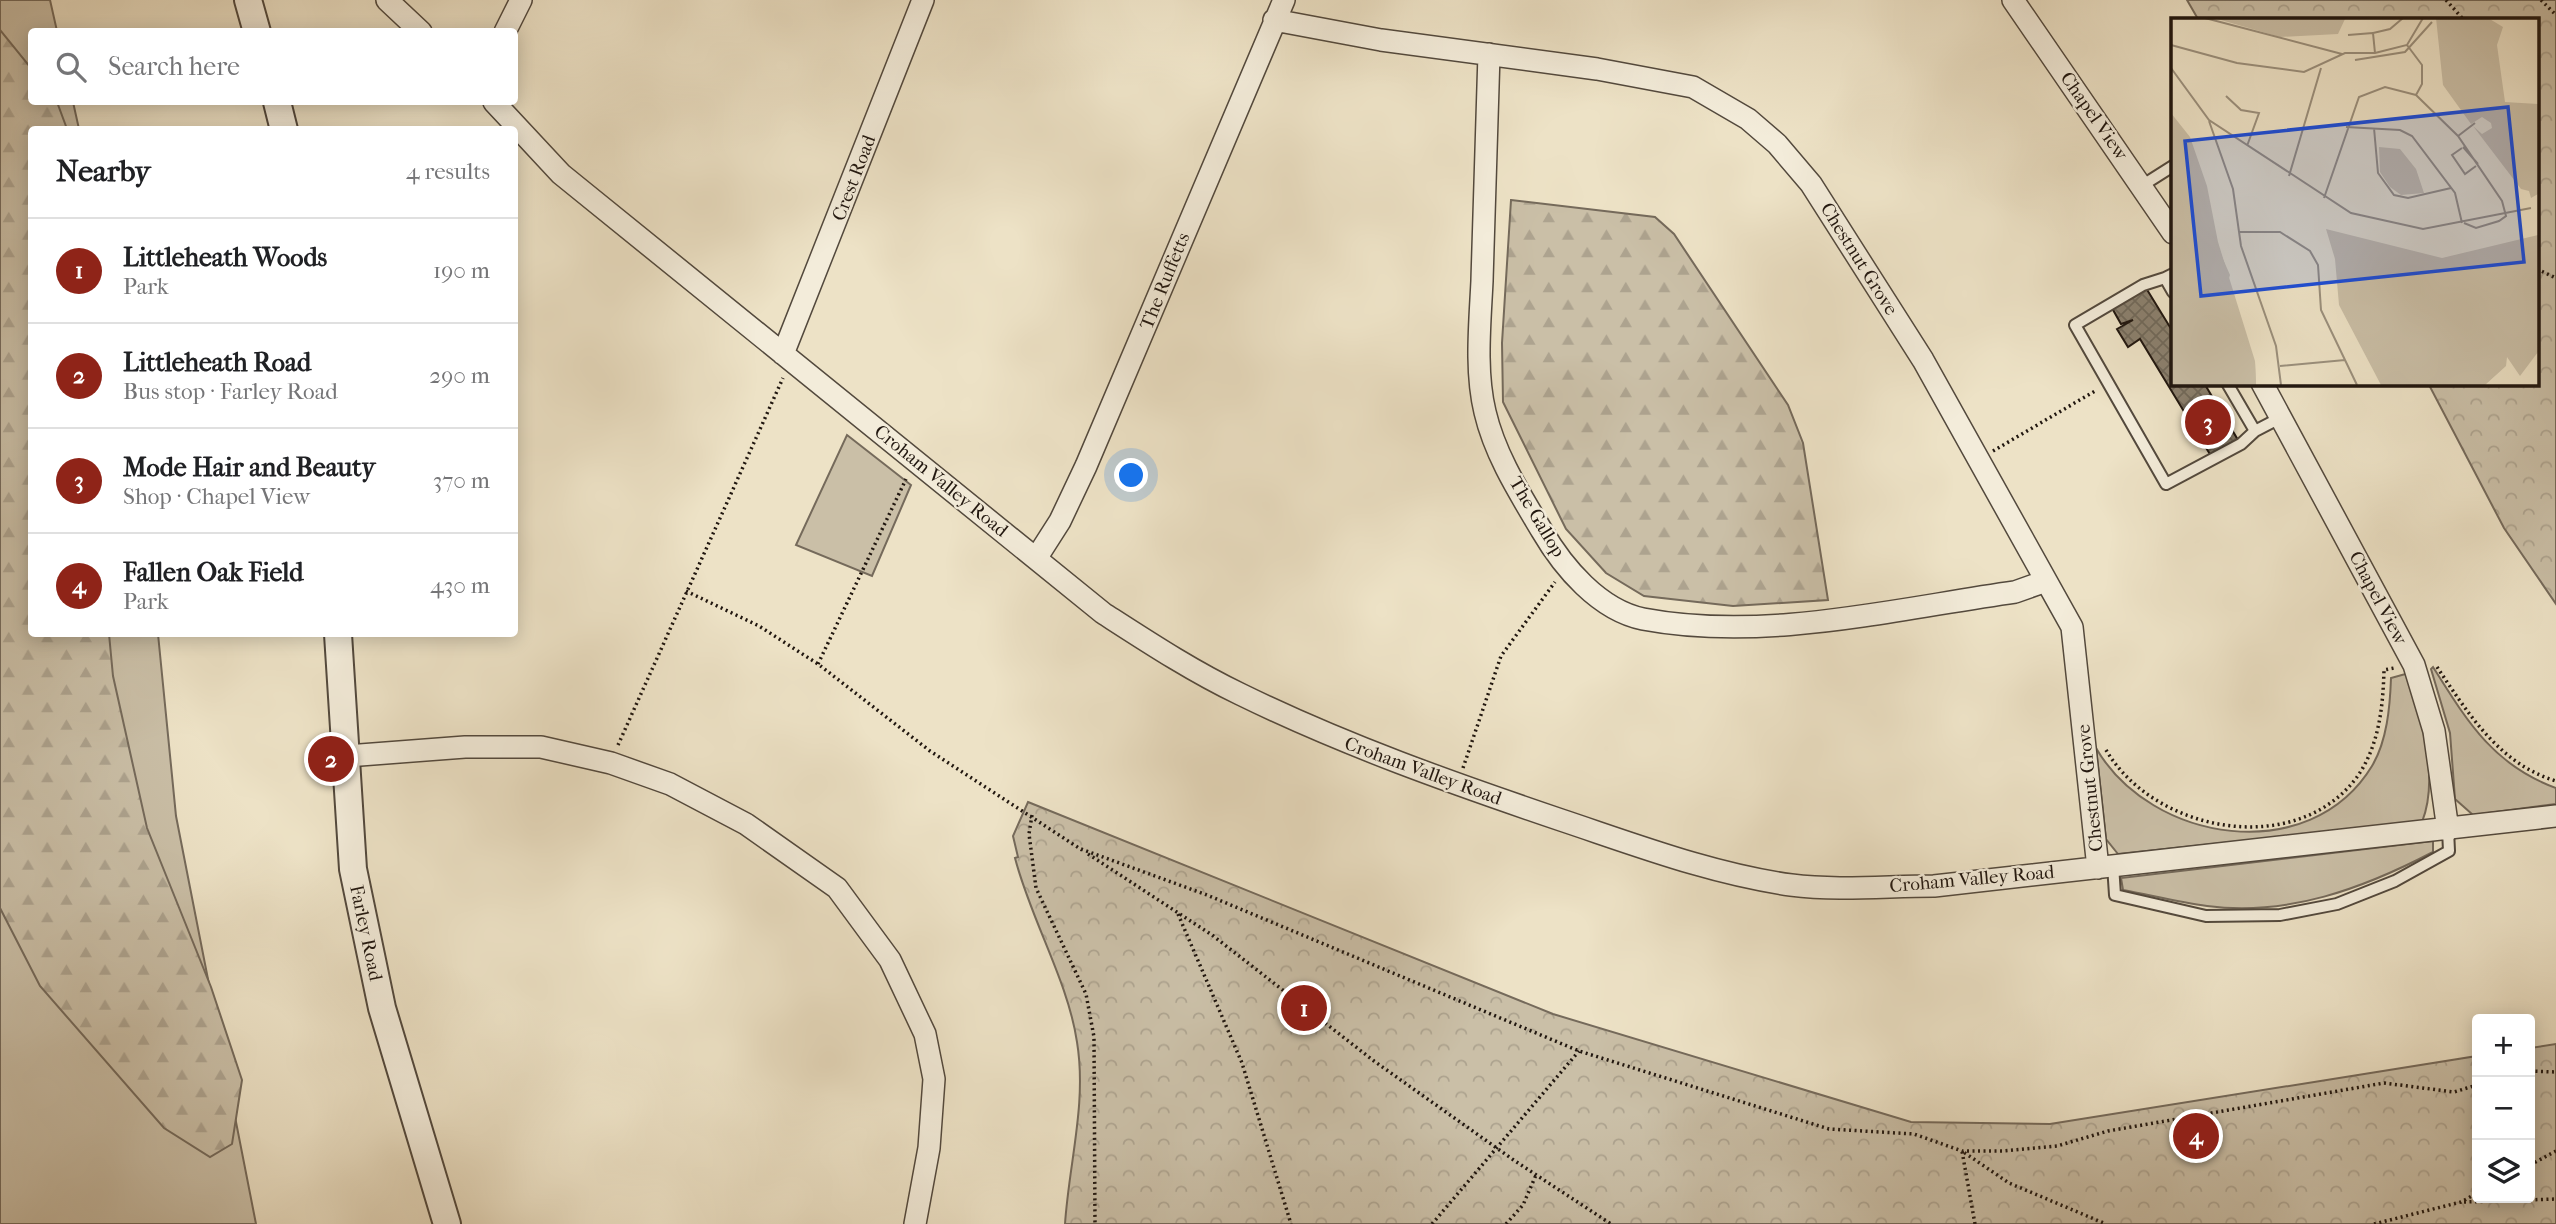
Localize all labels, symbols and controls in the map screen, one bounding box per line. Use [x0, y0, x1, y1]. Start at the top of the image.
inset map [2171, 18, 2538, 385]
search box [28, 28, 518, 105]
icon: search [52, 48, 90, 86]
text: Search here [108, 51, 240, 82]
street label: Chapel View [2056, 68, 2133, 165]
street label: Crest Road [828, 131, 881, 224]
text: Nearby [56, 154, 151, 189]
text: 4 results [406, 158, 490, 185]
street label: Chestnut Grove [1816, 199, 1902, 319]
street label: The Ruffetts [1136, 229, 1194, 333]
text: Littleheath Woods [123, 242, 327, 273]
text: 1 [75, 257, 83, 284]
text: 190 m [433, 257, 490, 284]
text: Park [123, 273, 169, 300]
text: Littleheath Road [123, 347, 311, 378]
text: 2 [73, 362, 85, 389]
text: 290 m [429, 362, 490, 389]
text: Bus stop · Farley Road [123, 378, 338, 405]
pin: 3 [2185, 396, 2231, 448]
street label: Croham Valley Road [870, 420, 1013, 542]
text: Mode Hair and Beauty [123, 452, 375, 483]
your location [1114, 458, 1148, 492]
text: 3 [74, 467, 84, 494]
text: 370 m [433, 467, 490, 494]
street label: The Gallop [1504, 473, 1570, 561]
text: Shop · Chapel View [123, 483, 310, 510]
street label: Chapel View [2344, 548, 2412, 649]
text: Fallen Oak Field [123, 557, 303, 588]
text: 4 [72, 572, 86, 599]
text: 430 m [430, 572, 490, 599]
text: Park [123, 588, 169, 615]
street label: Chestnut Grove [2072, 723, 2108, 853]
street label: Croham Valley Road [1342, 732, 1505, 810]
pin: 2 [308, 733, 354, 785]
street label: Croham Valley Road [1889, 861, 2056, 897]
street label: Farley Road [345, 883, 387, 984]
pin: 1 [1281, 982, 1327, 1034]
map controls [2472, 1014, 2535, 1203]
button: + [2472, 1014, 2535, 1077]
button: − [2472, 1077, 2535, 1140]
pin: 4 [2173, 1110, 2219, 1162]
button: layers [2472, 1140, 2535, 1203]

